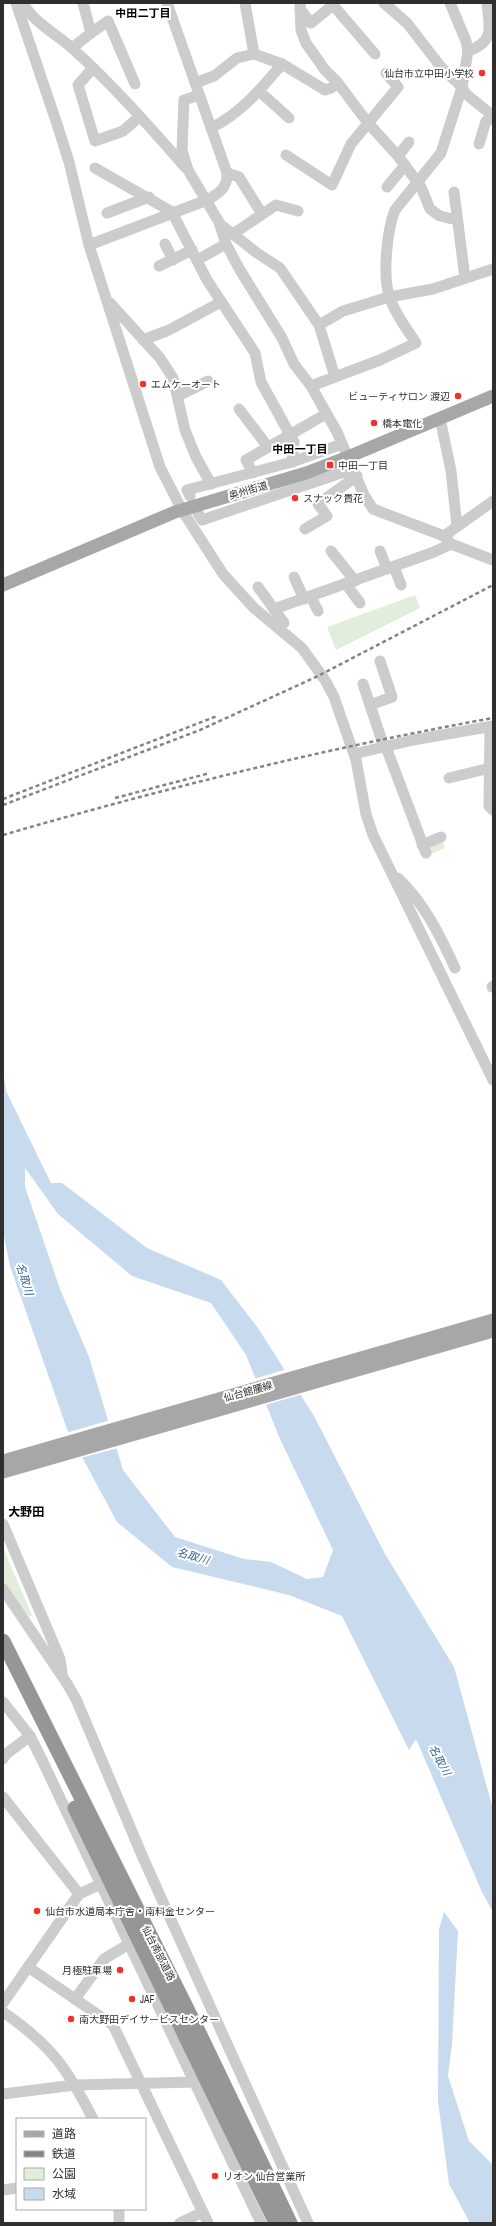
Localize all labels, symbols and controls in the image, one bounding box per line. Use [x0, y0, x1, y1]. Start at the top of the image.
district label: 中田二丁目 [116, 6, 171, 20]
place label: 仙台市立中田小学校 [384, 67, 474, 80]
marker: 仙台市立中田小学校 [477, 68, 487, 78]
place label: エムケーオート [151, 378, 221, 391]
marker: エムケーオート [138, 379, 148, 389]
place label: ビューティサロン 渡辺 [348, 390, 450, 403]
marker: ビューティサロン 渡辺 [453, 391, 463, 401]
place label: 橋本電化 [382, 417, 422, 430]
marker: 橋本電化 [369, 418, 379, 428]
district label: 中田一丁目 [273, 442, 328, 456]
place label: 中田一丁目 [338, 459, 388, 472]
marker: 中田一丁目 [325, 460, 335, 470]
street label: 奥州街道 [227, 479, 269, 502]
place label: スナック貴花 [303, 492, 363, 505]
marker: スナック貴花 [290, 493, 300, 503]
water label: 名取川 [13, 1261, 37, 1298]
street label: 仙台館腰線 [222, 1378, 274, 1405]
district label: 大野田 [8, 1504, 44, 1520]
water label: 名取川 [175, 1545, 212, 1568]
water label: 名取川 [426, 1742, 455, 1779]
place label: 仙台市水道局本庁舎・南料金センター [45, 1905, 215, 1918]
marker: 仙台市水道局本庁舎・南料金センター [32, 1906, 42, 1916]
street label: 仙台南部道路 [139, 1924, 178, 1983]
place label: 月極駐車場 [62, 1964, 112, 1977]
marker: 月極駐車場 [115, 1965, 125, 1975]
place label: JAF [140, 1993, 155, 2006]
marker: JAF [127, 1994, 137, 2004]
place label: 南大野田デイサービスセンター [79, 2013, 219, 2026]
marker: 南大野田デイサービスセンター [66, 2014, 76, 2024]
legend [16, 2118, 146, 2210]
text: 道路 [52, 2126, 76, 2142]
text: 鉄道 [52, 2146, 76, 2162]
text: 公園 [52, 2166, 76, 2182]
place label: リオン 仙台営業所 [223, 2170, 305, 2183]
marker: リオン 仙台営業所 [210, 2171, 220, 2181]
text: 水域 [52, 2186, 76, 2202]

